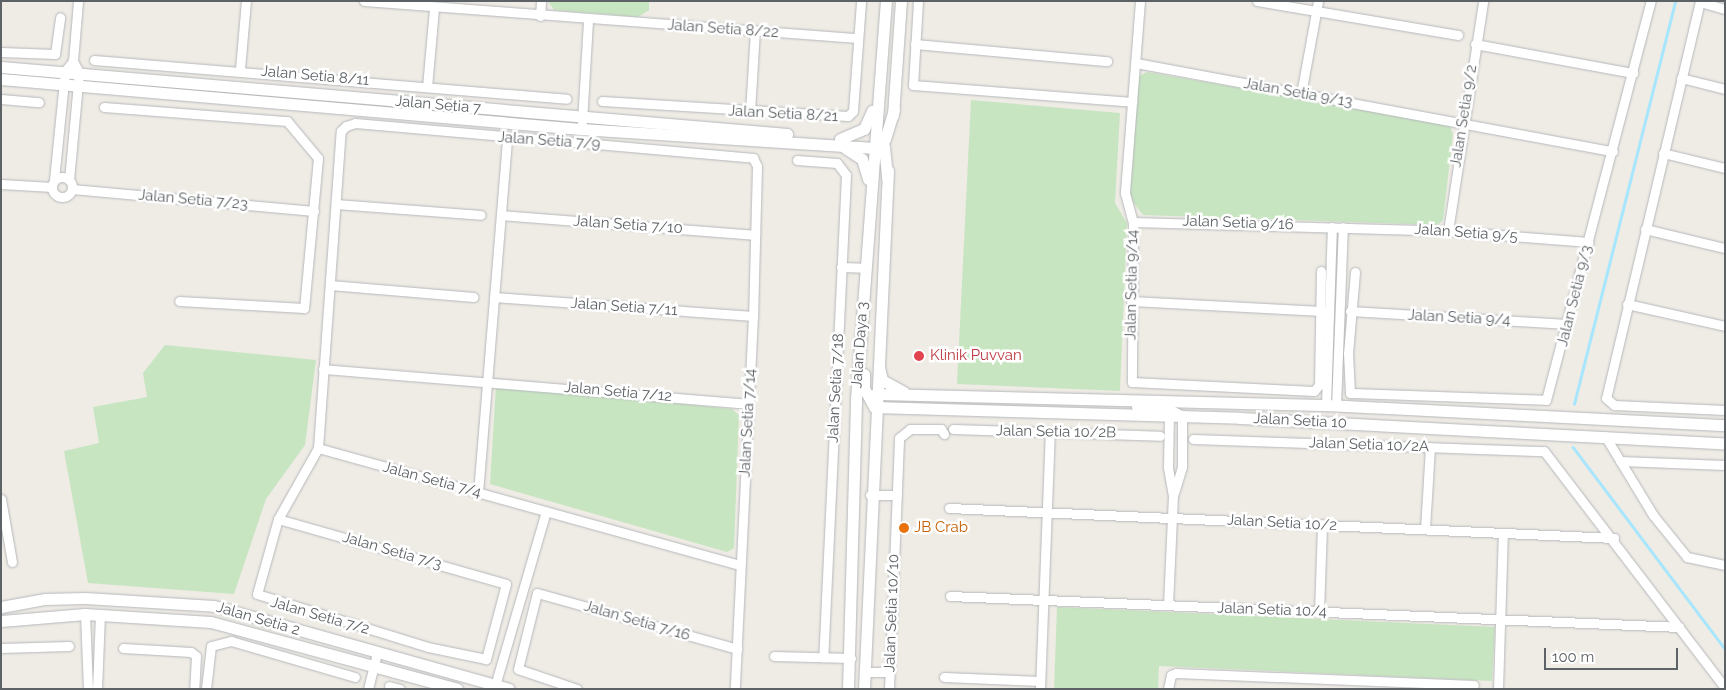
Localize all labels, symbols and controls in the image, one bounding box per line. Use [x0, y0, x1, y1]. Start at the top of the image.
street label: Jalan Setia 8/22 [667, 16, 779, 42]
street label: Jalan Setia 8/11 [260, 62, 370, 90]
street label: Jalan Setia 9/2 [1447, 63, 1481, 169]
street label: Jalan Setia 9/13 [1242, 75, 1354, 111]
street label: Jalan Setia 7 [394, 92, 482, 118]
street label: Jalan Setia 8/21 [728, 102, 838, 126]
street label: Jalan Setia 7/9 [497, 128, 601, 154]
street label: Jalan Setia 7/23 [137, 186, 249, 214]
street label: Jalan Setia 7/10 [573, 212, 683, 238]
street label: Jalan Setia 9/16 [1182, 212, 1294, 234]
street label: Jalan Setia 9/5 [1414, 220, 1518, 246]
street label: Jalan Setia 9/14 [1122, 230, 1142, 340]
street label: Jalan Setia 9/3 [1554, 244, 1596, 348]
street label: Jalan Setia 7/11 [570, 294, 678, 320]
street label: Jalan Daya 3 [848, 301, 872, 389]
street label: Jalan Setia 9/4 [1407, 306, 1511, 330]
street label: Jalan Setia 7/18 [824, 333, 848, 443]
place label: Klinik Puvvan [930, 347, 1022, 365]
marker: Klinik Puvvan [912, 349, 926, 363]
street label: Jalan Setia 7/14 [736, 368, 760, 478]
street label: Jalan Setia 7/12 [563, 378, 673, 406]
street label: Jalan Setia 10 [1253, 410, 1347, 432]
street label: Jalan Setia 10/2B [996, 422, 1116, 442]
street label: Jalan Setia 10/2A [1309, 434, 1429, 456]
street label: Jalan Setia 7/4 [381, 458, 483, 502]
street label: Jalan Setia 10/2 [1226, 511, 1338, 535]
place label: JB Crab [914, 519, 968, 537]
marker: JB Crab [898, 522, 910, 534]
street label: Jalan Setia 7/3 [340, 528, 444, 574]
street label: Jalan Setia 10/10 [881, 554, 903, 672]
street label: Jalan Setia 7/2 [269, 593, 371, 639]
street label: Jalan Setia 7/16 [582, 597, 692, 645]
street label: Jalan Setia 2 [214, 598, 302, 640]
street label: Jalan Setia 10/4 [1217, 599, 1327, 621]
scale bar [1546, 638, 1680, 670]
text: 100 m [1552, 648, 1594, 666]

